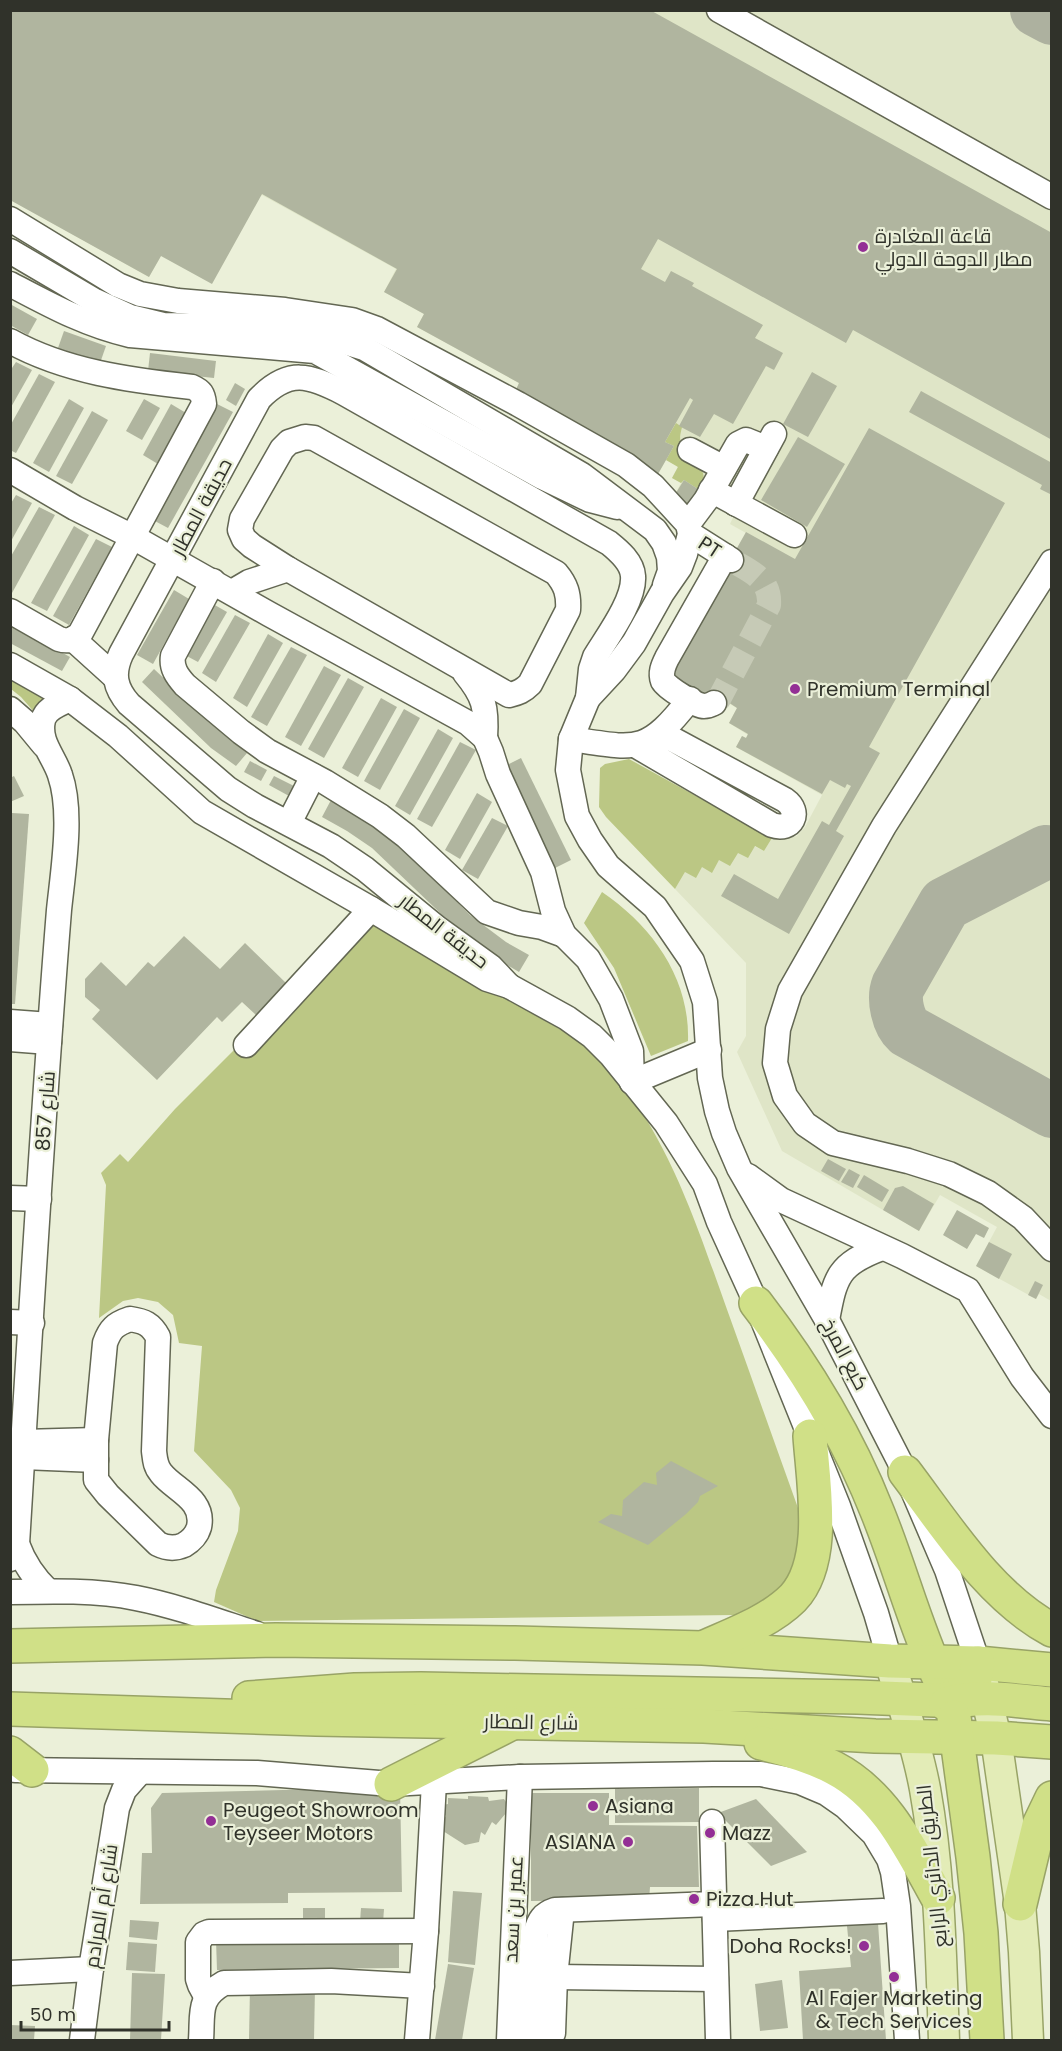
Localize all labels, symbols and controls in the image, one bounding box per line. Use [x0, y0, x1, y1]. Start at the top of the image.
place label: قاعة المغادرة مطار الدوحة الدولي [875, 222, 1033, 275]
marker: قاعة المغادرة مطار الدوحة الدولي [856, 240, 870, 254]
street label: حديقة المطار [163, 453, 239, 562]
street label: PT [693, 529, 727, 565]
place label: Premium Terminal [807, 675, 990, 703]
marker: Premium Terminal [788, 682, 802, 696]
street label: حديقة المطار [392, 886, 495, 975]
street label: شارع 857 [28, 1070, 62, 1152]
street label: كبع المرخ [814, 1313, 876, 1395]
street label: شارع المطار [482, 1707, 579, 1737]
street label: الطريق الدائري الرابع [910, 1783, 956, 1949]
place label: Asiana [605, 1792, 674, 1820]
place label: Peugeot Showroom Teyseer Motors [223, 1796, 419, 1847]
marker: Asiana [586, 1799, 600, 1813]
marker: Peugeot Showroom Teyseer Motors [204, 1814, 218, 1828]
place label: Mazz [722, 1819, 771, 1847]
marker: Mazz [703, 1826, 717, 1840]
place label: ASIANA [545, 1828, 616, 1856]
marker: ASIANA [621, 1835, 635, 1849]
street label: شارع أم المرادم [77, 1842, 125, 1970]
street label: عمير بن سعد [496, 1855, 530, 1963]
place label: Pizza Hut [706, 1885, 793, 1913]
marker: Pizza Hut [687, 1892, 701, 1906]
place label: Doha Rocks! [730, 1932, 852, 1960]
marker: Doha Rocks! [857, 1939, 871, 1953]
marker: Al Fajer Marketing & Tech Services [887, 1970, 901, 1984]
place label: Al Fajer Marketing & Tech Services [806, 1984, 982, 2035]
scale bar [21, 1994, 170, 2032]
text: 50 m [30, 2002, 76, 2027]

